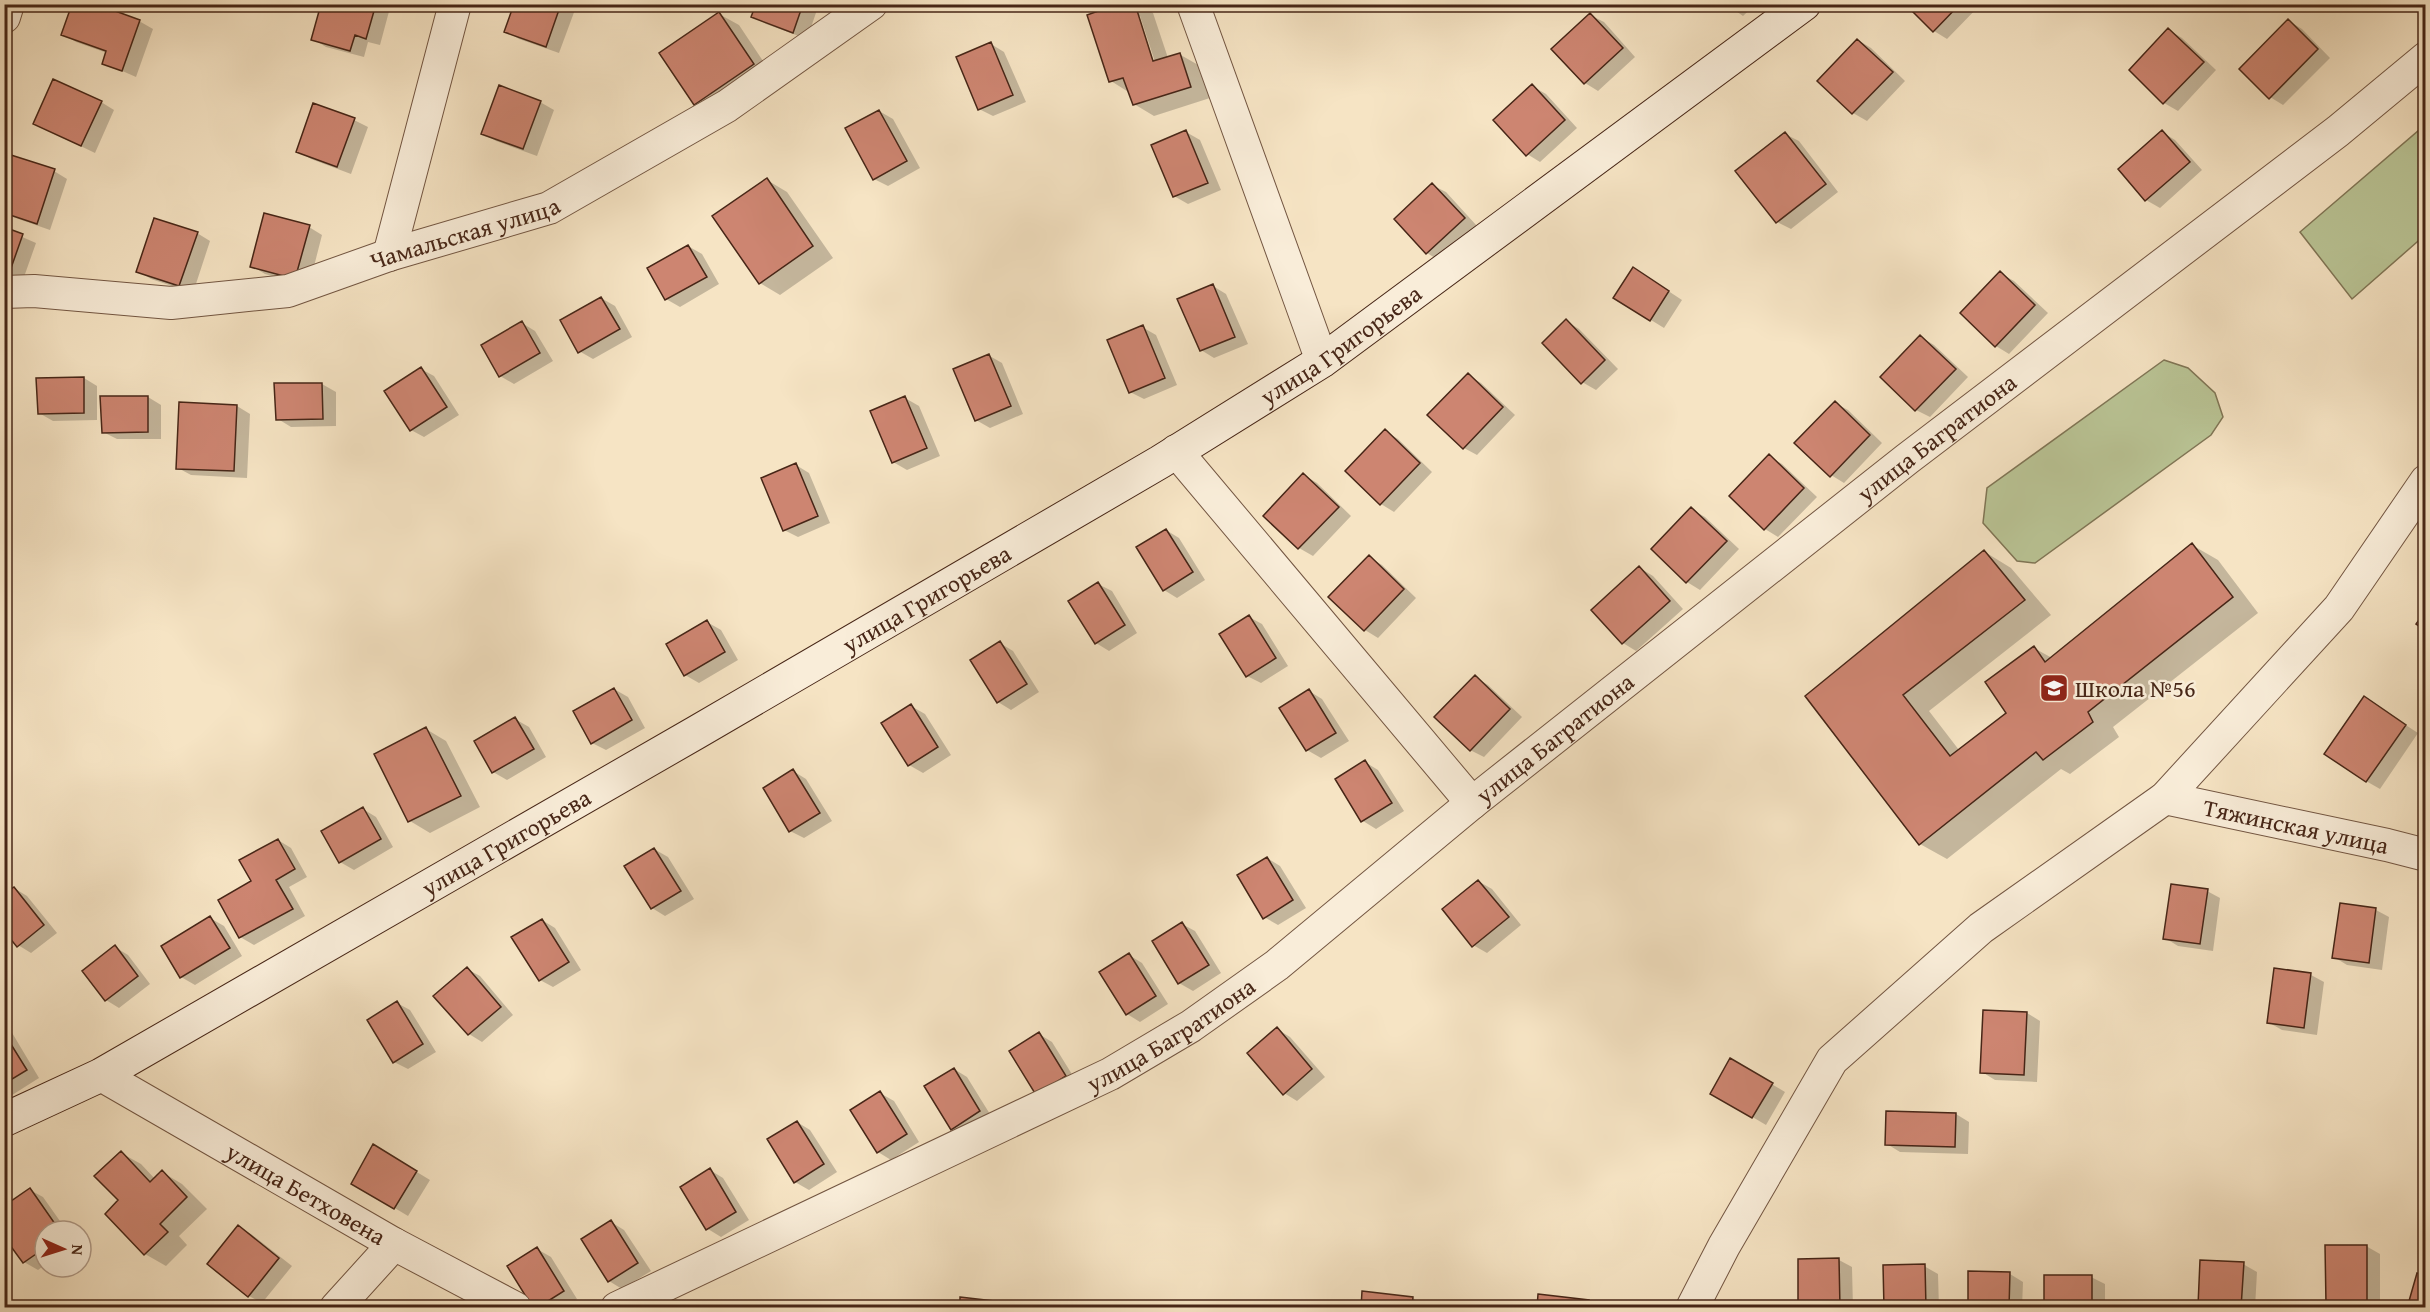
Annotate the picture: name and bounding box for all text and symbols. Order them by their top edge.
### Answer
street label: Чамальская улица [365,188,567,278]
street label: улица Григорьева [1252,275,1429,414]
street label: улица Багратиона [1848,364,2024,511]
street label: улица Григорьева [834,535,1018,662]
street label: улица Багратиона [1467,664,1642,812]
place label: Школа №56 [2075,671,2196,706]
school or university icon: Школа №56 [2038,672,2070,704]
street label: улица Григорьева [414,779,597,905]
street label: Тяжинская улица [2200,789,2392,862]
street label: улица Багратиона [1080,968,1263,1101]
street label: улица Бетховена [219,1133,393,1254]
north arrow [33,1219,93,1279]
text: N [66,1244,90,1256]

